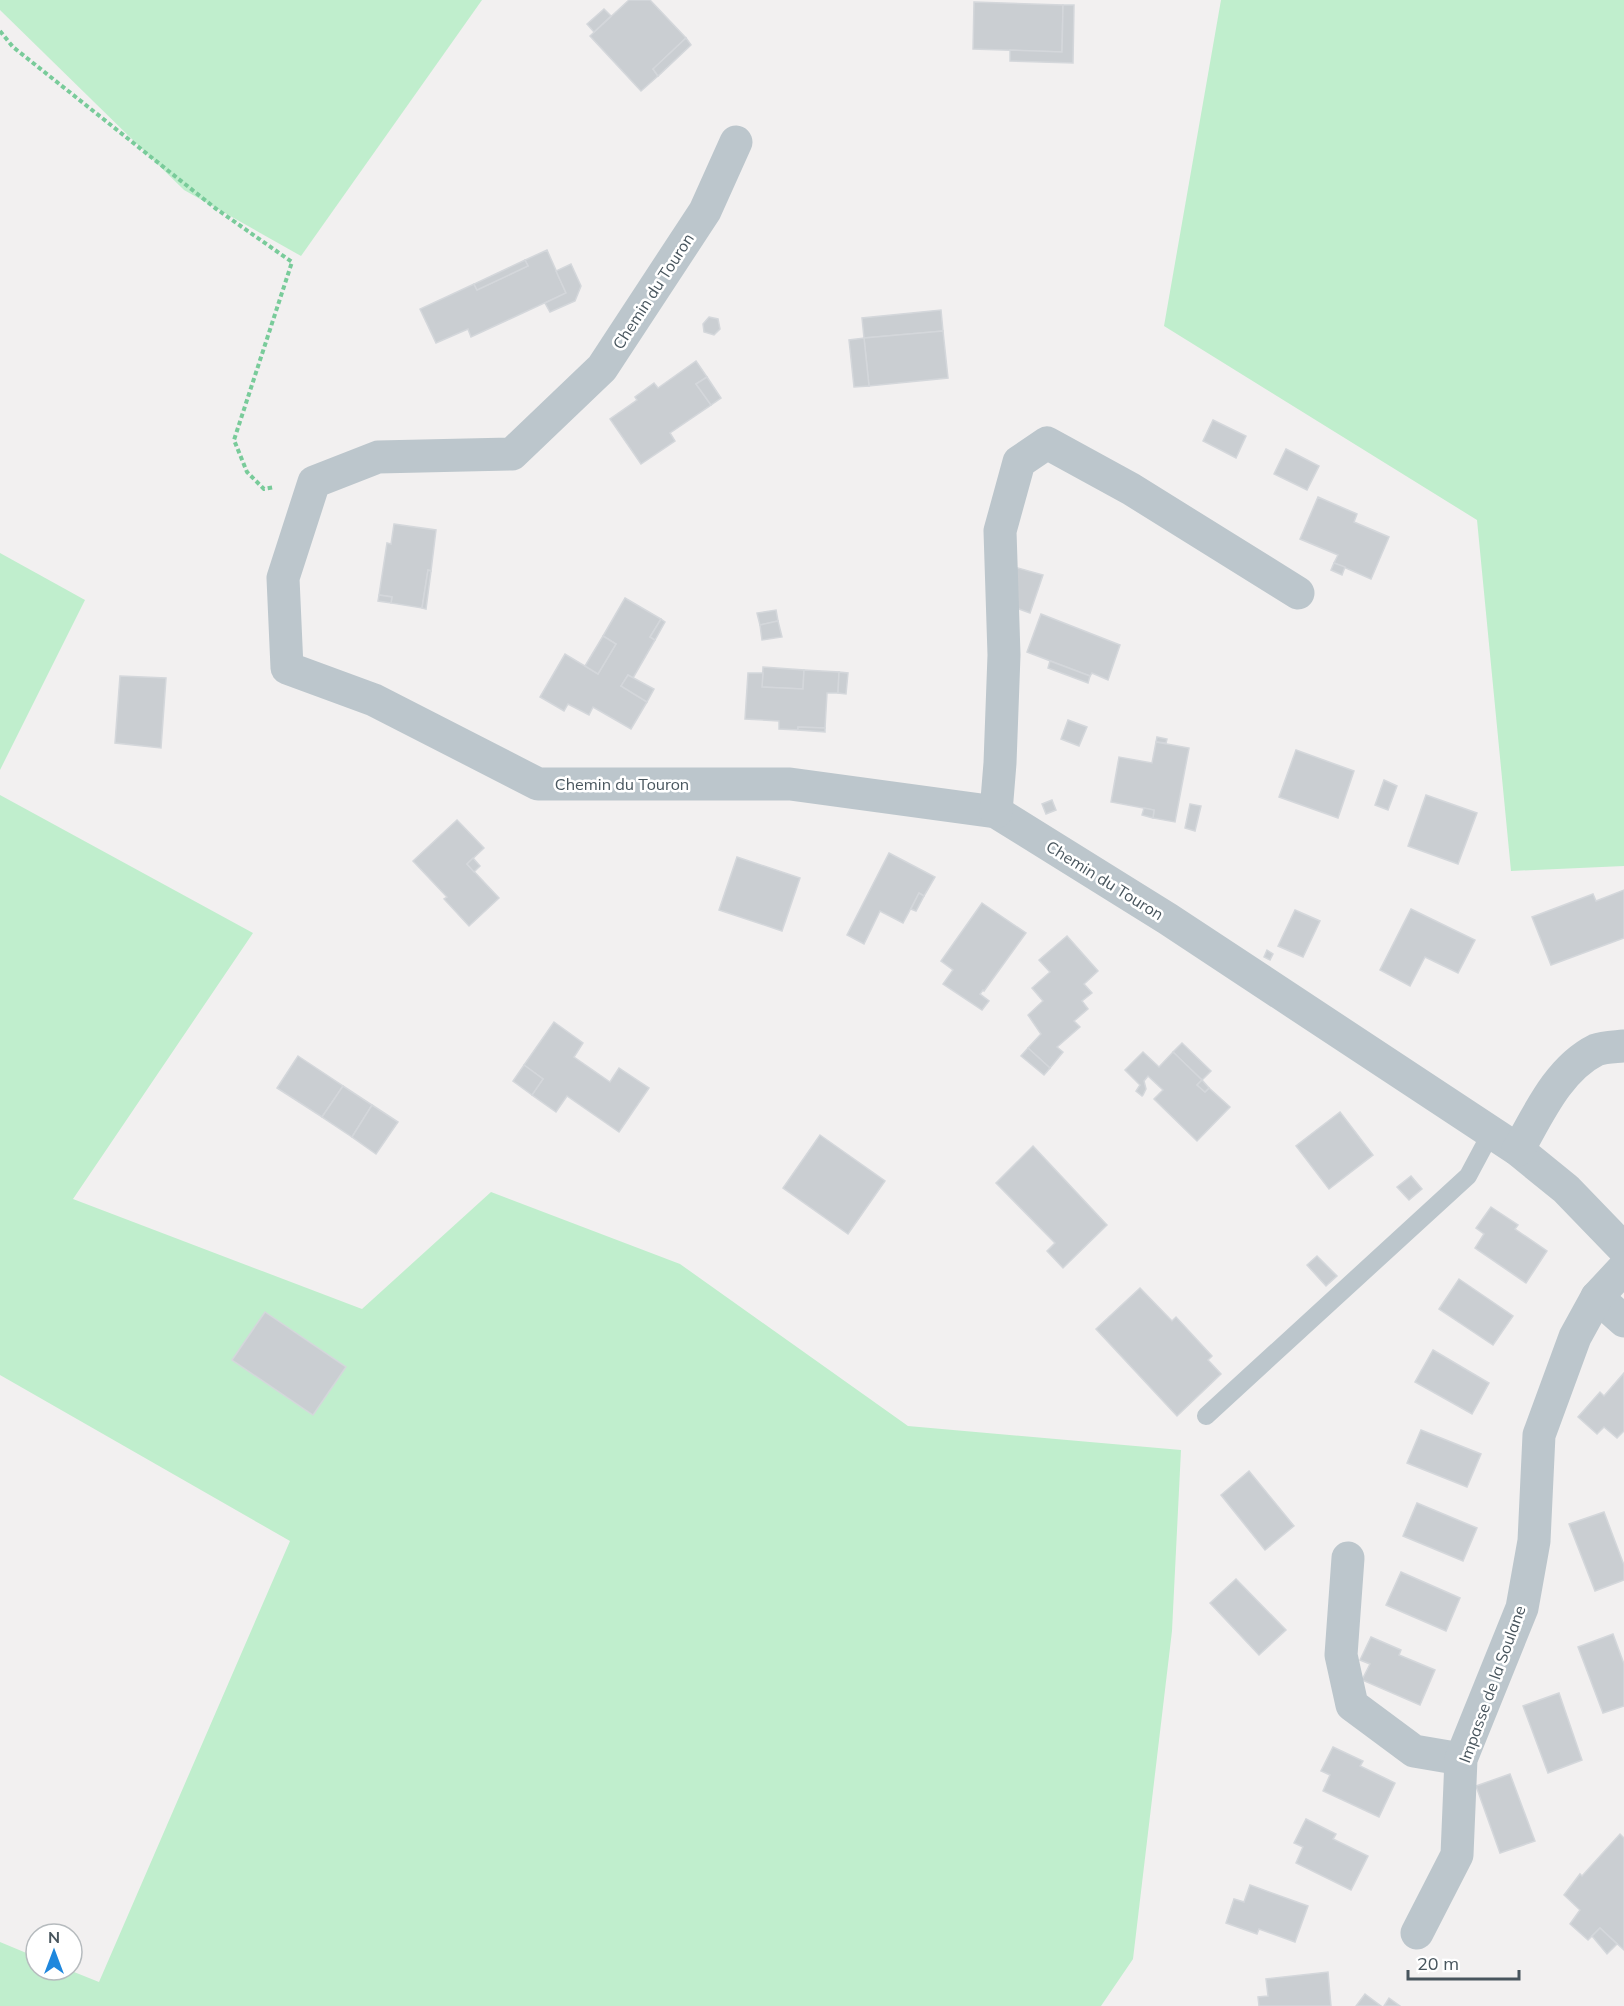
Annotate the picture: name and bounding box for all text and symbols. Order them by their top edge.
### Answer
street label: Chemin du Touron [608,229,698,353]
street label: Chemin du Touron [555,774,689,794]
street label: Chemin du Touron [1043,836,1167,924]
street label: Impasse de la Soulane [1454,1603,1530,1765]
north arrow [24,1922,84,1982]
text: N [48,1927,60,1947]
scale bar [1408,1943,1519,1981]
text: 20 m [1417,1952,1459,1975]

